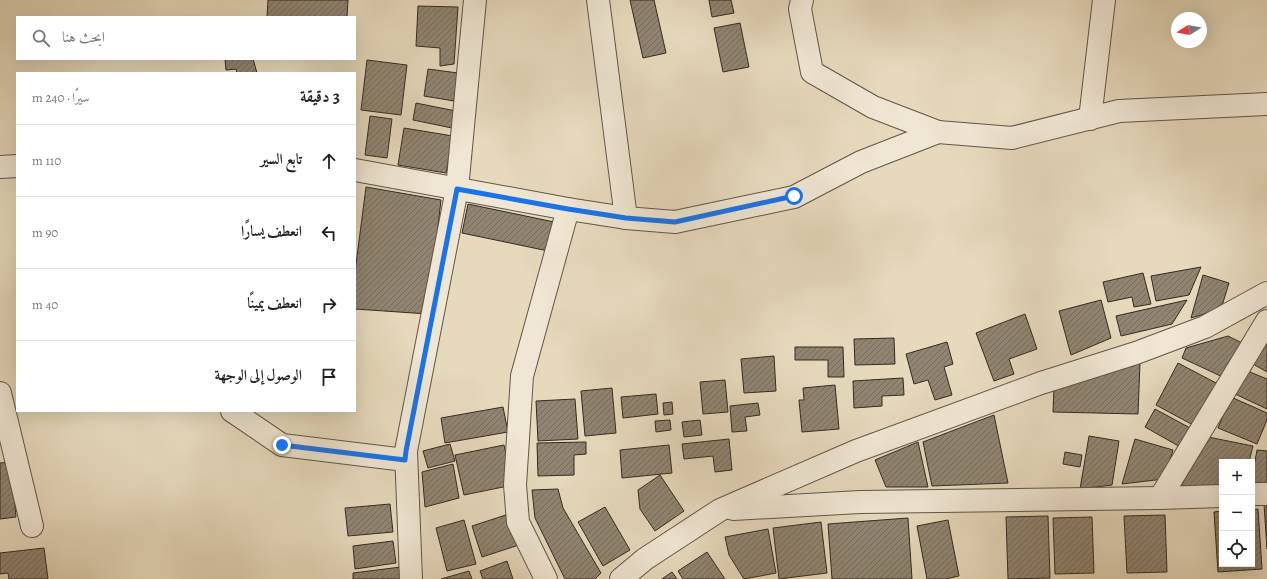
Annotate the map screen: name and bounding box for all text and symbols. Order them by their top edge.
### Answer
north arrow [1171,12,1207,48]
search box [16,16,356,60]
icon: search [30,27,52,49]
text: ابحث هنا [62,27,105,47]
text: 3 دقيقة [300,85,340,108]
text: سيرًا · 240 m [32,89,89,106]
text: تابع السير [260,149,302,169]
icon: ahead [318,150,340,172]
text: 110 m [32,152,61,169]
route start [785,187,803,205]
text: انعطف يسارًا [241,221,302,241]
icon: left [318,222,340,244]
text: 90 m [32,224,58,241]
text: انعطف يمينًا [247,293,302,313]
icon: right [318,294,340,316]
text: 40 m [32,296,58,313]
text: الوصول إلى الوجهة [215,365,302,385]
icon: arrive [318,366,340,388]
route end [273,436,291,454]
map controls [1219,459,1255,567]
button: + [1219,459,1255,495]
button: − [1219,495,1255,531]
button: locate [1219,531,1255,567]

